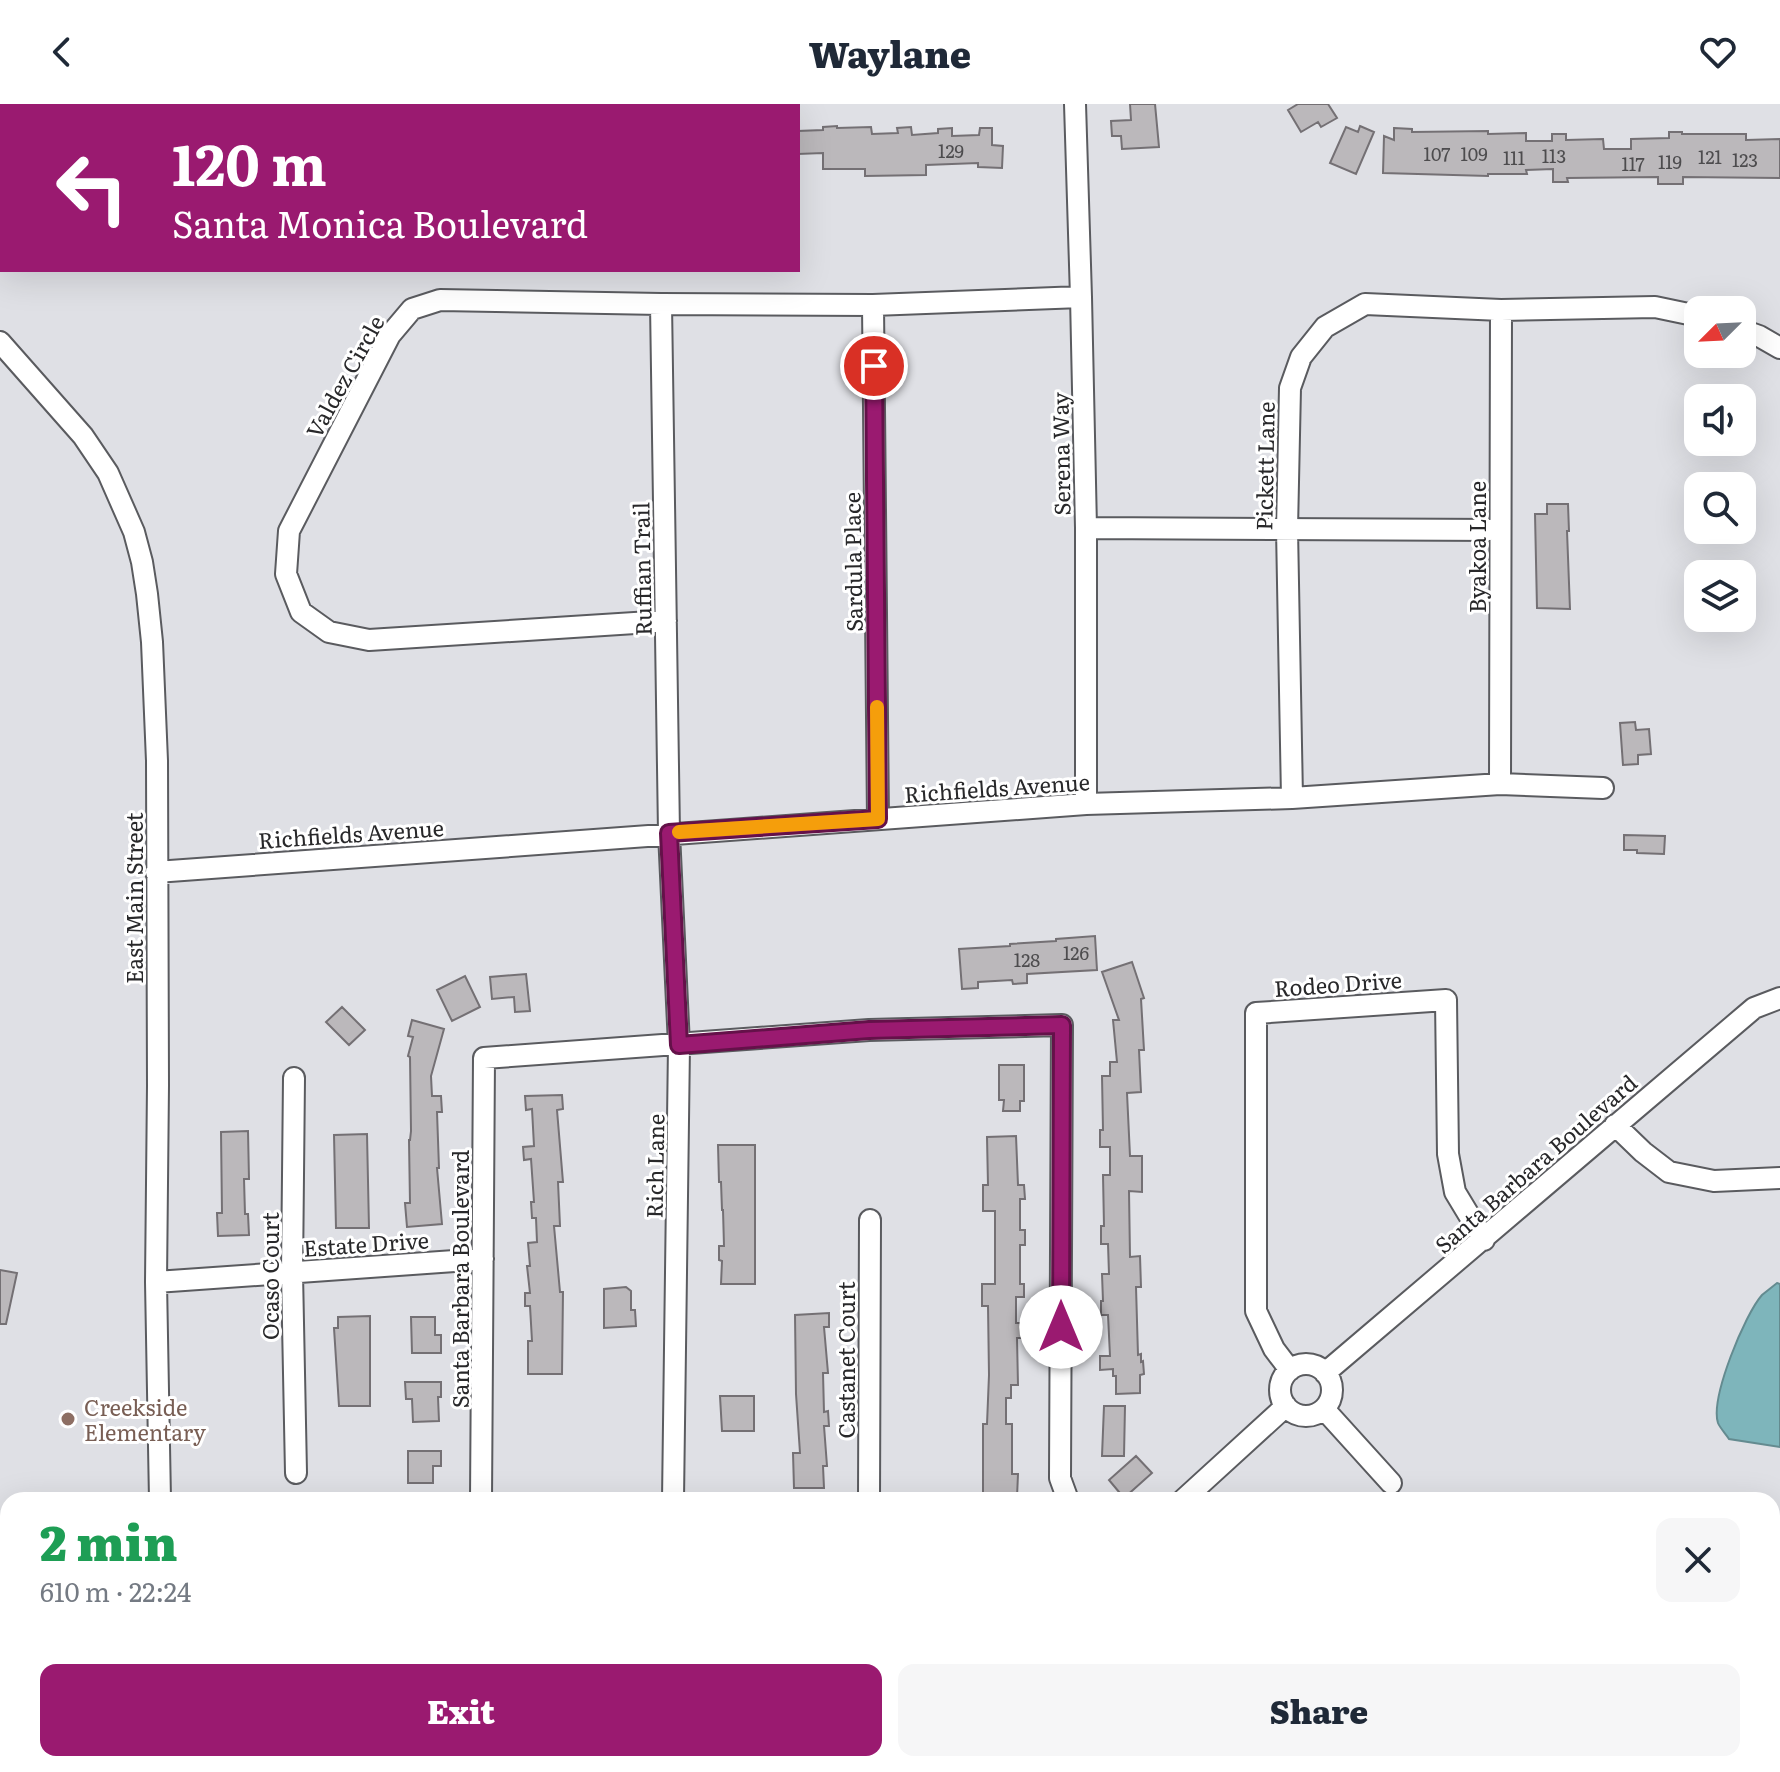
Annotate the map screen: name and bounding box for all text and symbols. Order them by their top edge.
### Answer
text: Waylane [809,26,971,79]
icon: back [40,30,84,74]
icon: heart [1696,30,1740,74]
text: 120 m [172,120,327,203]
icon: left [40,136,144,240]
house number: 129 [938,137,964,164]
house number: 107 [1424,140,1450,167]
house number: 109 [1460,140,1488,167]
house number: 113 [1542,142,1566,169]
house number: 121 [1698,143,1722,170]
house number: 111 [1503,144,1525,171]
house number: 123 [1732,146,1758,173]
house number: 119 [1658,148,1682,175]
house number: 117 [1621,150,1645,177]
text: Santa Monica Boulevard [172,196,588,249]
north arrow [1684,296,1756,368]
map controls [1684,296,1756,632]
street label: Valdez Circle [297,309,391,443]
pin [840,332,908,400]
icon: arrive [852,344,896,388]
button: sound [1684,384,1756,456]
street label: Serena Way [1042,392,1078,516]
street label: Pickett Lane [1246,401,1282,531]
button: search [1684,472,1756,544]
street label: Byakoa Lane [1460,481,1493,613]
street label: Sardula Place [834,492,870,632]
street label: Ruffian Trail [623,502,659,636]
button: layers [1684,560,1756,632]
street label: Richfields Avenue [903,764,1091,810]
street label: Richfields Avenue [257,810,445,856]
street label: East Main Street [117,812,150,984]
house number: 126 [1063,939,1089,966]
house number: 128 [1014,946,1040,973]
street label: Rodeo Drive [1273,962,1403,1004]
street label: Santa Barbara Boulevard [1427,1066,1643,1260]
street label: Rich Lane [637,1113,671,1219]
street label: Santa Barbara Boulevard [443,1150,476,1408]
street label: Ocaso Court [253,1212,286,1340]
street label: Estate Drive [302,1222,430,1264]
street label: Castanet Court [829,1281,862,1439]
position arrow [1019,1285,1103,1369]
place label: Creekside Elementary [84,1390,206,1448]
marker: Creekside Elementary [59,1410,77,1428]
text: 2 min [40,1505,178,1576]
button: close [1656,1518,1740,1602]
text: 610 m · 22:24 [40,1571,191,1610]
button: Exit [40,1664,882,1756]
button: Share [898,1664,1740,1756]

